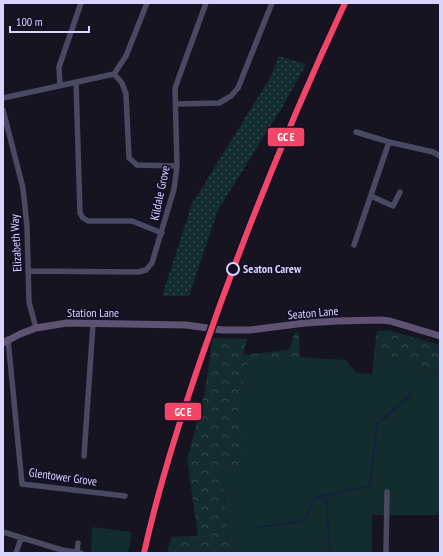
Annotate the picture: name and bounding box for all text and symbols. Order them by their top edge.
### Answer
scale bar [10,8,89,34]
text: 100 m [16,14,43,29]
line badge: GC E [267,127,305,147]
text: GC E [277,130,295,144]
street label: Kildale Grove [146,164,173,222]
street label: Elizabeth Way [6,213,25,272]
place label: Seaton Carew [243,261,302,276]
marker: Seaton Carew [226,262,240,276]
street label: Seaton Lane [287,303,339,322]
street label: Station Lane [67,305,119,320]
line badge: GC E [164,402,202,421]
text: GC E [174,405,192,419]
street label: Glentower Grove [28,464,98,489]

